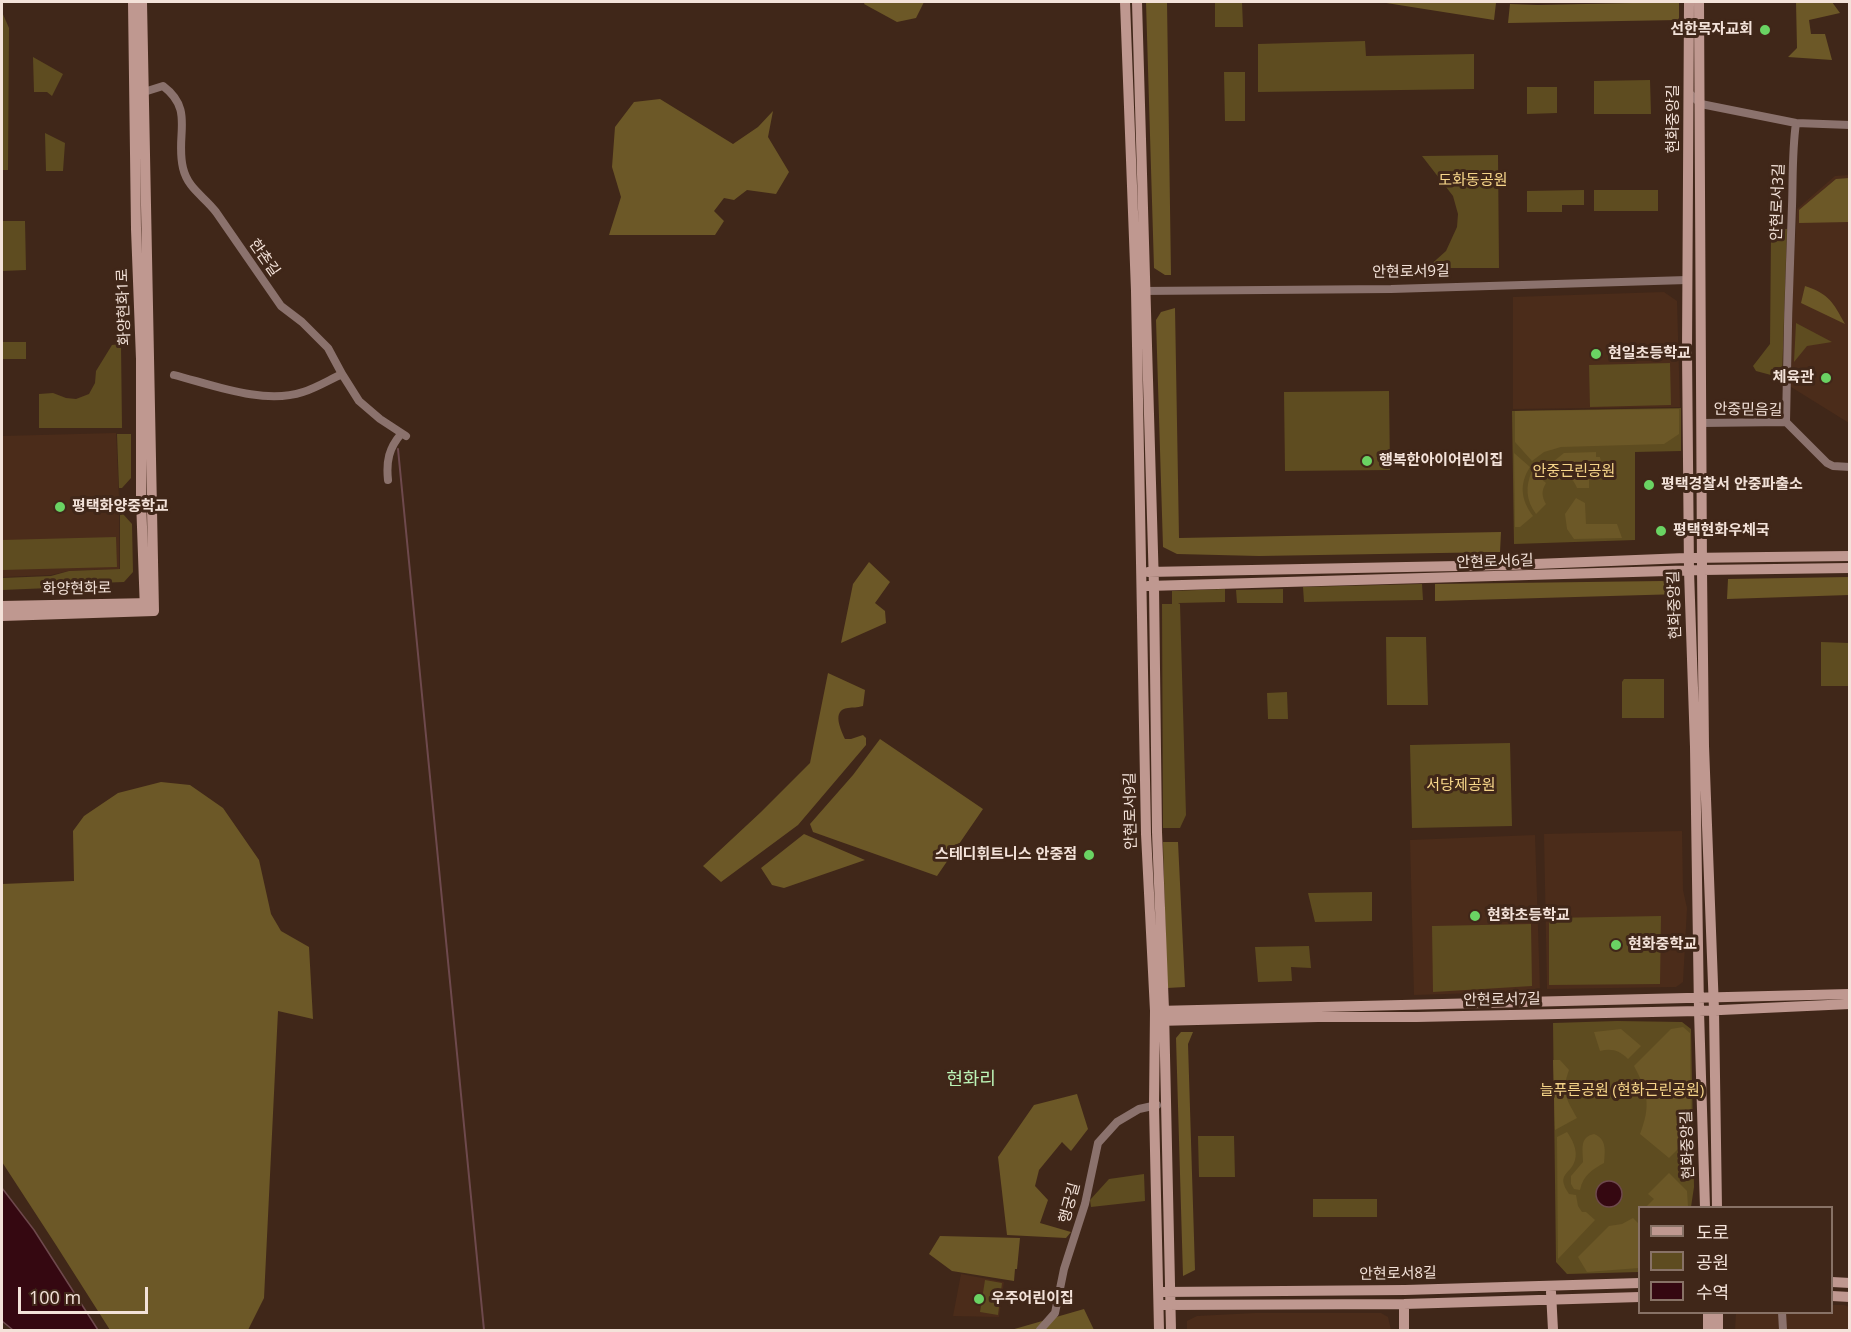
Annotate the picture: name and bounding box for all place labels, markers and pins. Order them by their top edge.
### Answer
place label: 선한목자교회 [1670,21,1753,39]
marker: 선한목자교회 [1758,23,1772,37]
place label: 현일초등학교 [1608,345,1691,363]
marker: 현일초등학교 [1589,347,1603,361]
place label: 체육관 [1773,369,1814,387]
marker: 체육관 [1819,371,1833,385]
place label: 행복한아이어린이집 [1379,452,1503,470]
marker: 행복한아이어린이집 [1360,454,1374,468]
place label: 평택경찰서 안중파출소 [1661,476,1803,494]
marker: 평택경찰서 안중파출소 [1642,478,1656,492]
place label: 평택화양중학교 [72,498,169,516]
marker: 평택화양중학교 [53,500,67,514]
place label: 평택현화우체국 [1673,522,1770,540]
marker: 평택현화우체국 [1654,524,1668,538]
place label: 스테디휘트니스 안중점 [935,846,1077,864]
marker: 스테디휘트니스 안중점 [1082,848,1096,862]
place label: 현화초등학교 [1487,907,1570,925]
marker: 현화초등학교 [1468,909,1482,923]
place label: 현화중학교 [1628,936,1697,954]
marker: 현화중학교 [1609,938,1623,952]
place label: 우주어린이집 [991,1290,1074,1308]
marker: 우주어린이집 [972,1292,986,1306]

